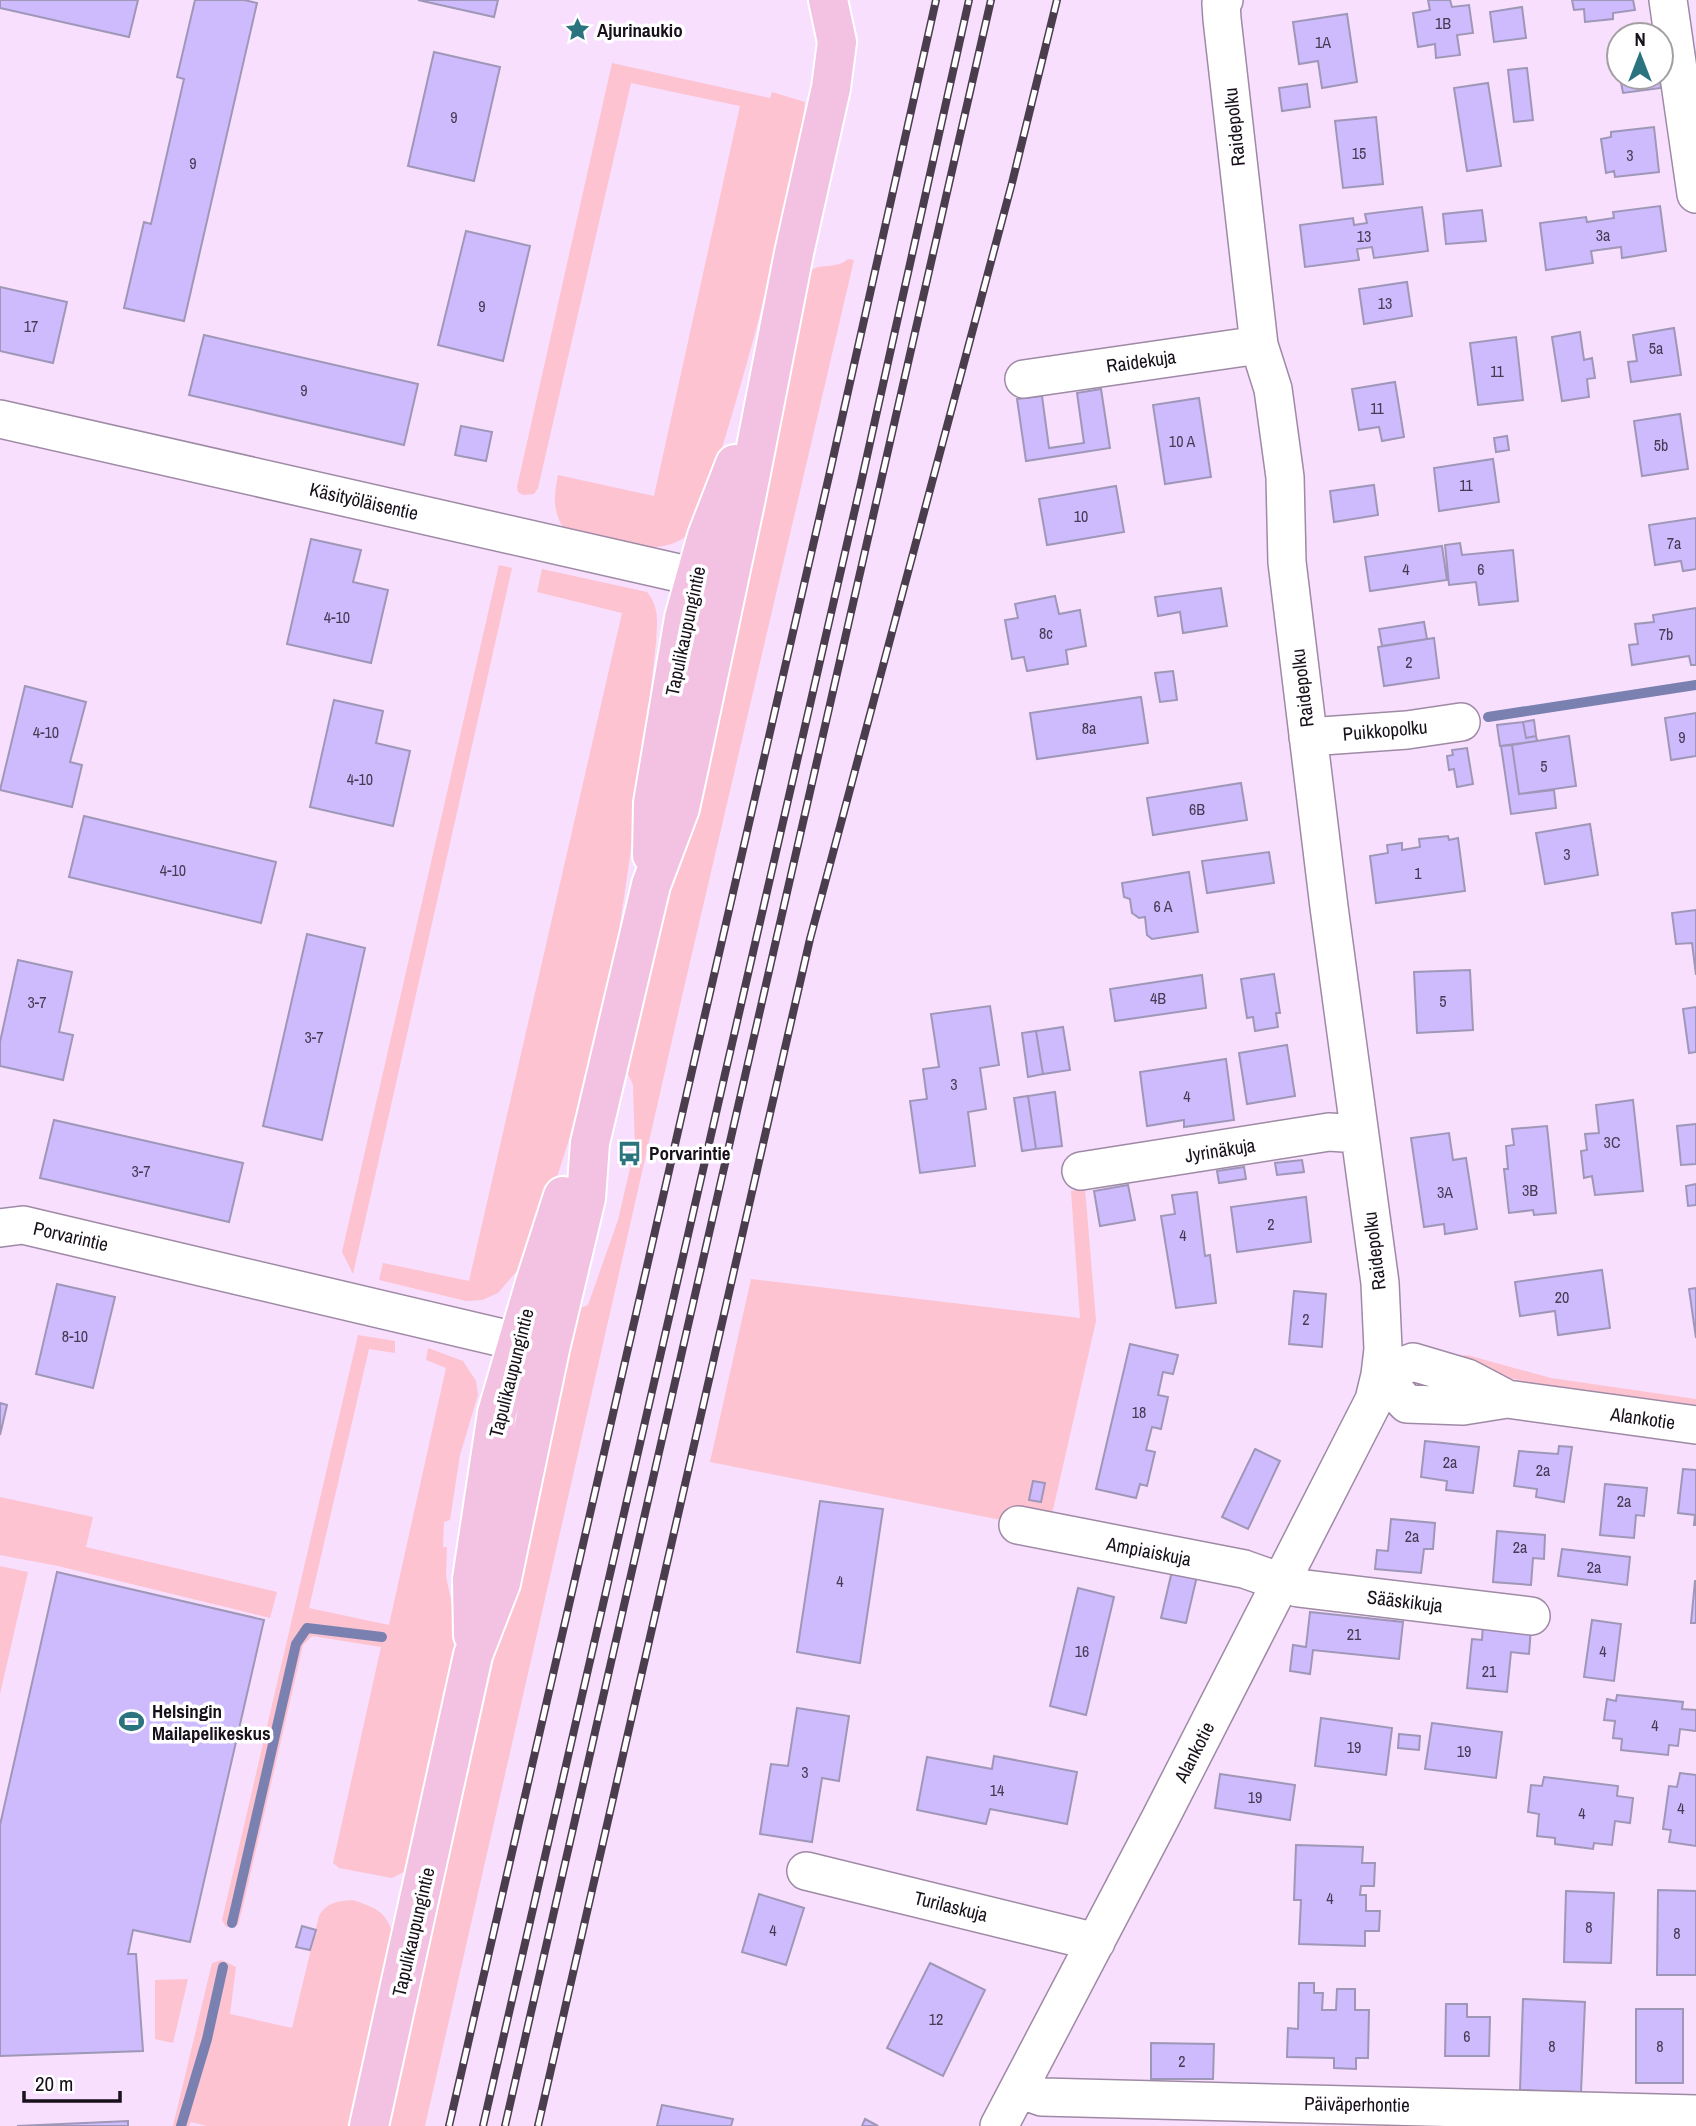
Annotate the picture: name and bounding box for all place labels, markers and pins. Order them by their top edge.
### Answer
place icon: Ajurinaukio [563,16,591,44]
place label: Ajurinaukio [597,17,683,43]
bus stop icon: Porvarintie [615,1139,643,1167]
place label: Porvarintie [649,1140,731,1166]
place label: Helsingin Mailapelikeskus [152,1698,271,1746]
sports icon: Helsingin Mailapelikeskus [118,1708,146,1736]

